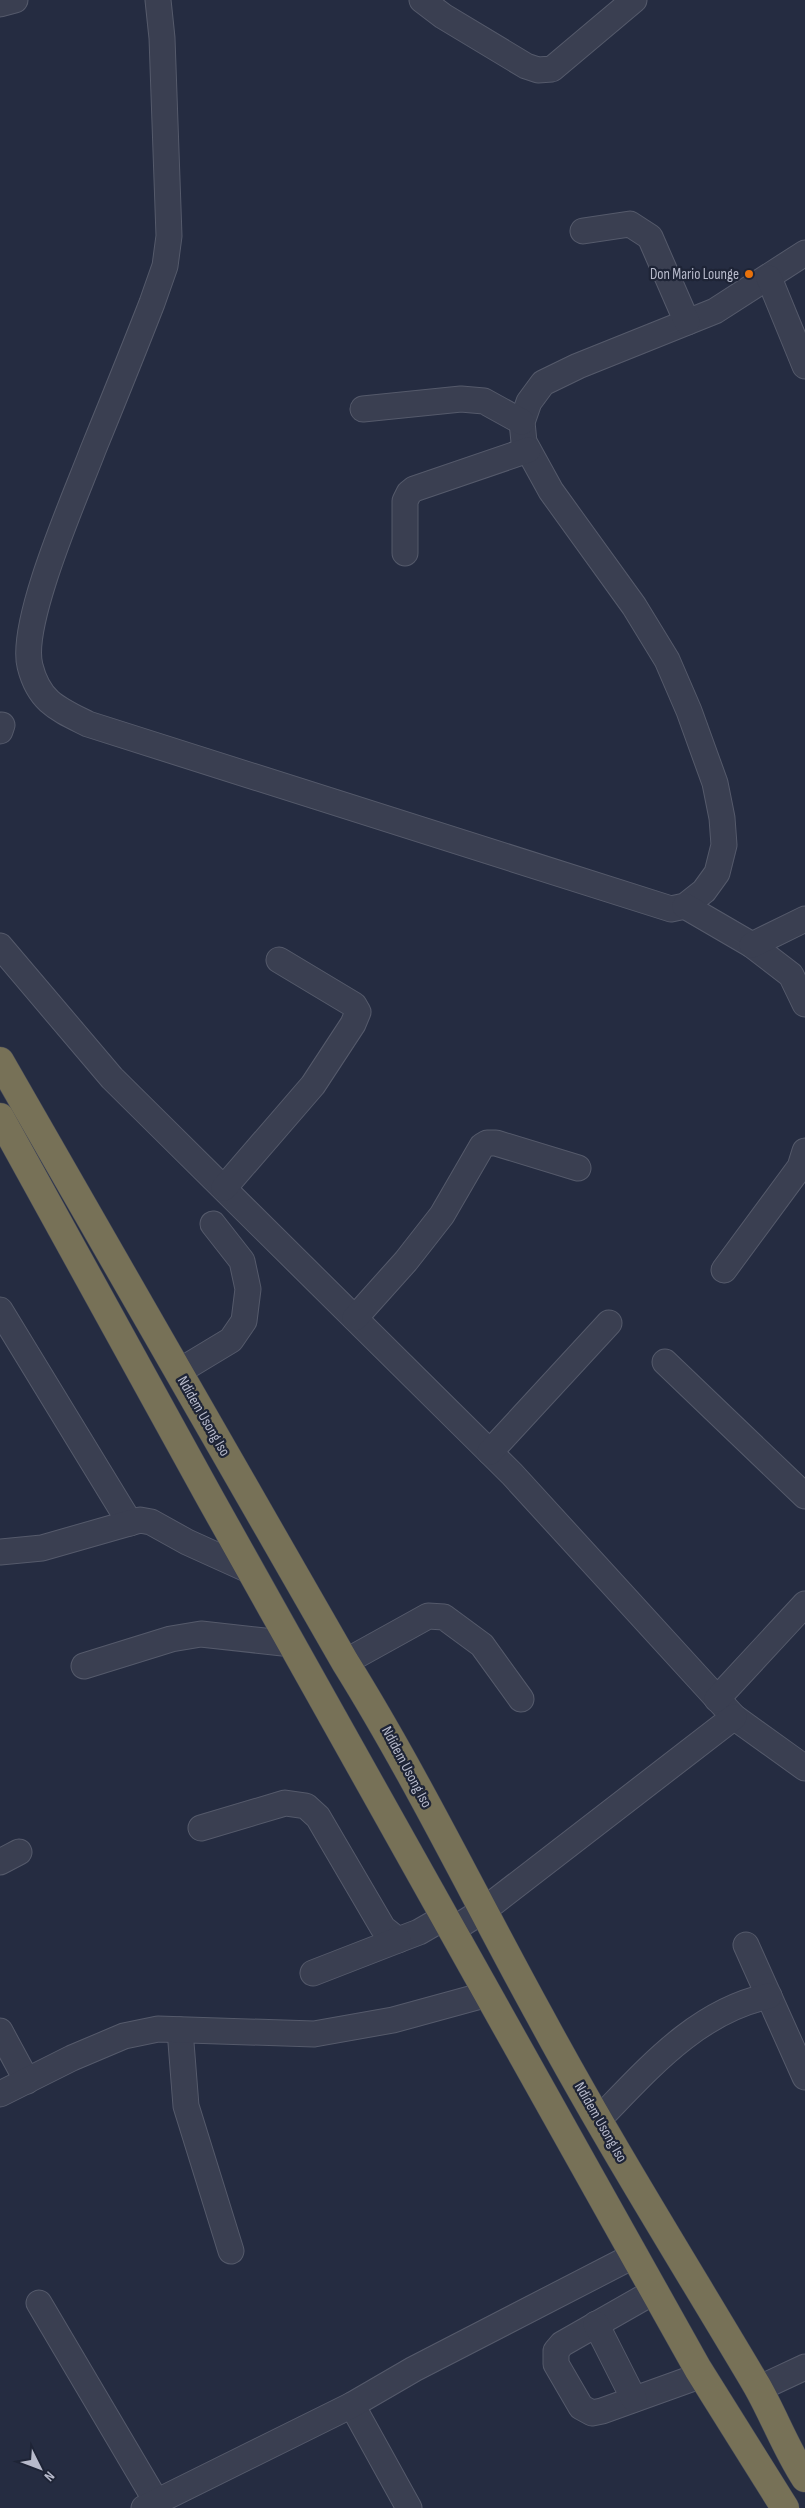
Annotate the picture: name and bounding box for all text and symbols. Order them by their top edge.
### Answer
place label: Don Mario Lounge [650,265,739,284]
marker: Don Mario Lounge [743,268,755,280]
street label: Ndidem Usong Iso [173,1373,234,1460]
street label: Ndidem Usong Iso [377,1723,436,1811]
street label: Ndidem Usong Iso [570,2079,631,2166]
north arrow [15,2443,65,2493]
text: N [40,2468,58,2485]

